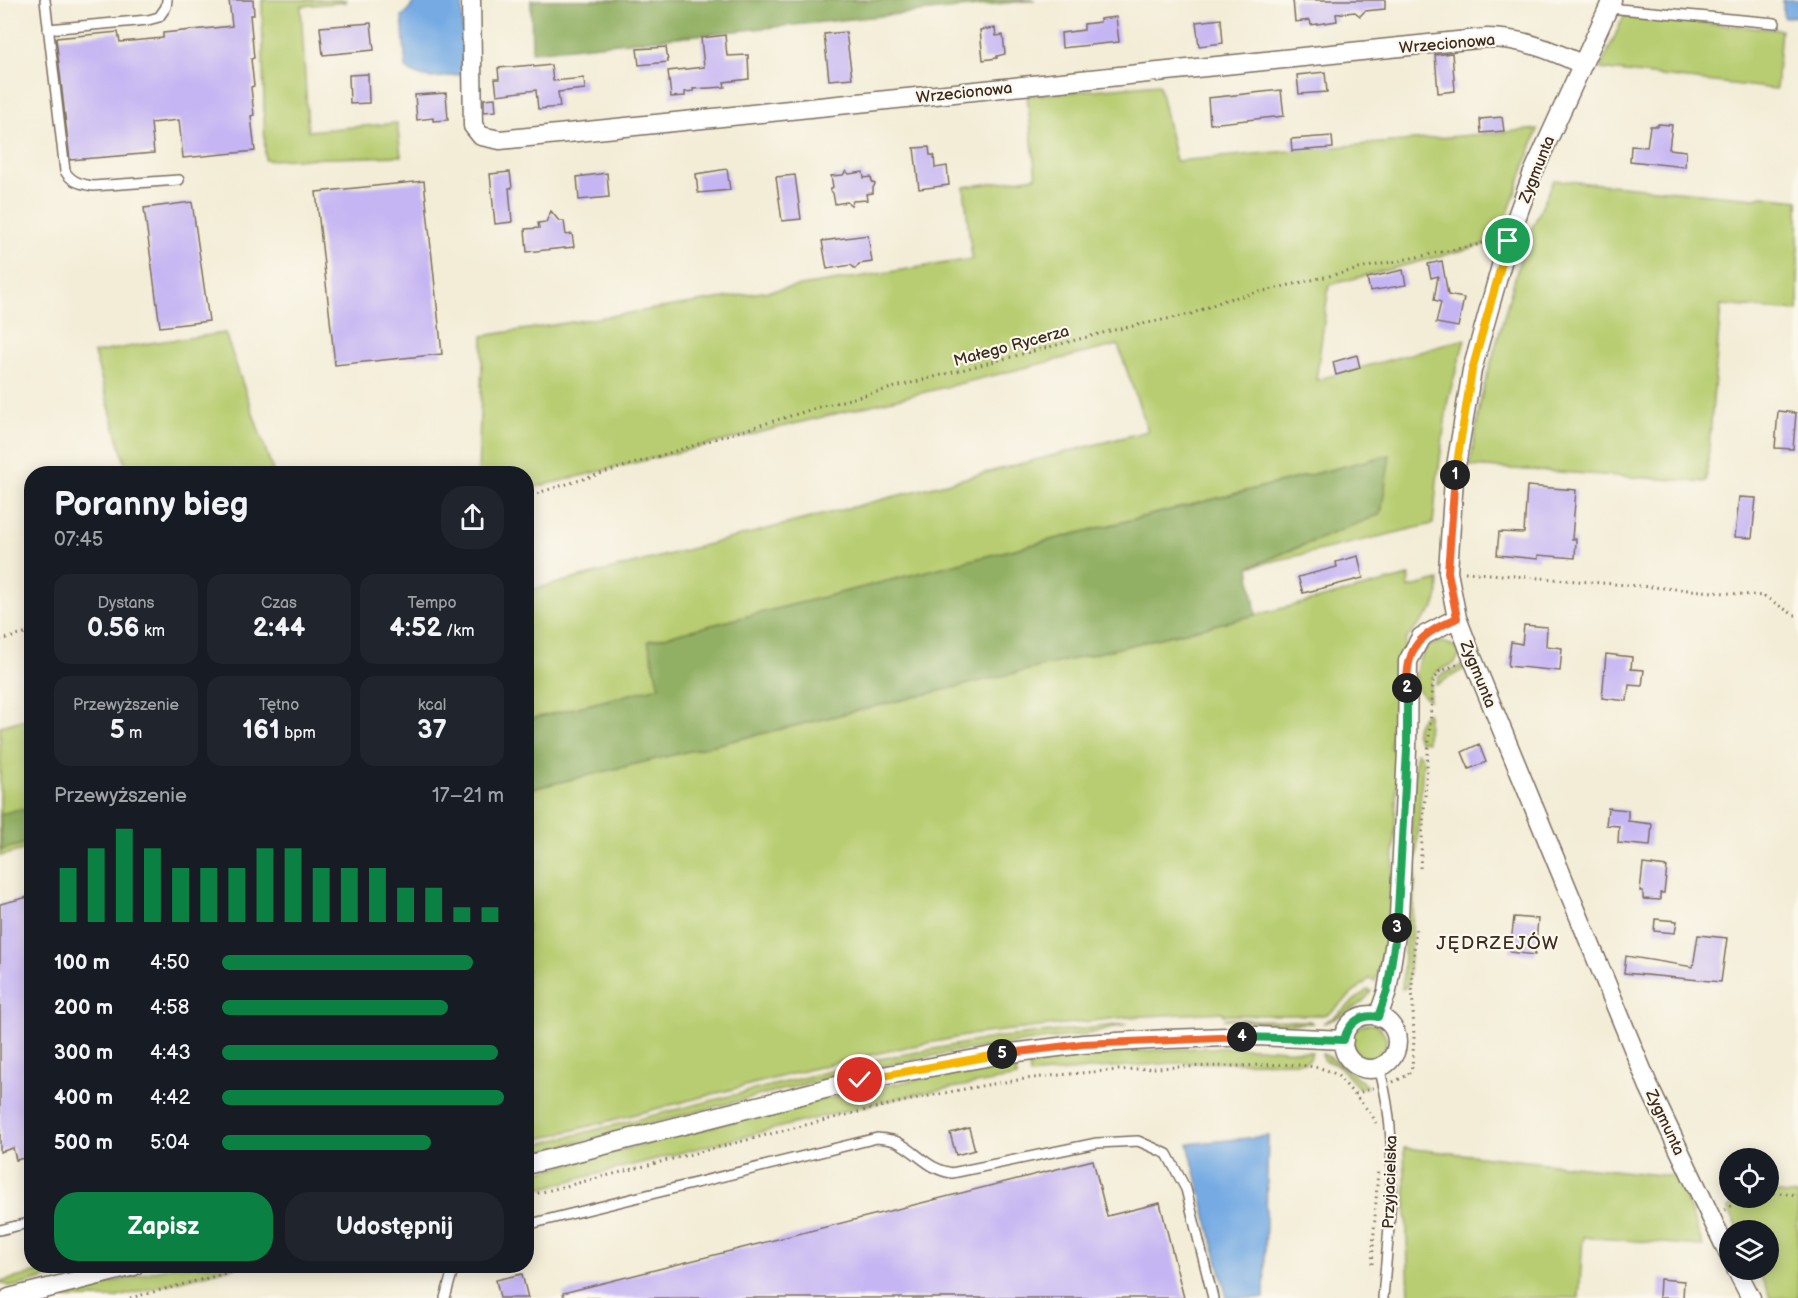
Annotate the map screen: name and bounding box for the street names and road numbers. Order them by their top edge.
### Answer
street label: Wrzecionowa [1398,31,1496,58]
street label: Wrzecionowa [915,79,1013,108]
street label: Zygmunta [1515,133,1559,207]
street label: Małego Rycerza [952,322,1071,371]
street label: Zygmunta [1455,637,1500,711]
street label: Zygmunta [1641,1086,1688,1159]
street label: Przyjacielska [1379,1135,1402,1229]

